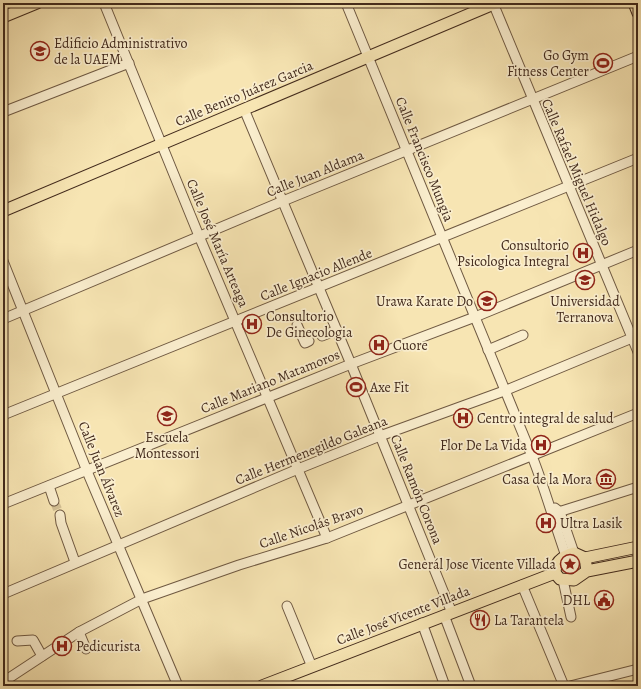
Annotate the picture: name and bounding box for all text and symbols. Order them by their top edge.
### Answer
place label: Edificio Administrativo de la UAEM [54,34,188,69]
school or university icon: Edificio Administrativo de la UAEM [29,40,51,62]
place label: Go Gym Fitness Center [507,46,590,81]
sports icon: Go Gym Fitness Center [592,52,614,74]
street label: Calle Benito Juárez Garcia [172,56,316,131]
street label: Calle Francisco Mungia [391,94,458,225]
street label: Calle Rafael Miguel Hidalgo [537,96,616,249]
street label: Calle Juan Aldama [264,145,367,202]
street label: Calle José María Arteaga [182,176,253,311]
place label: Consultori0 Psicologica Integral [457,236,570,271]
hospital icon: Consultori0 Psicologica Integral [572,242,594,264]
street label: Calle Ignacio Allende [257,243,375,306]
school or university icon: Universidad Terranova [574,269,596,291]
school or university icon: Urawa Karate Do [476,290,498,312]
place label: Urawa Karate Do [376,292,473,311]
place label: Universidad Terranova [550,292,620,327]
place label: Consultorio De Ginecologia [266,307,353,342]
hospital icon: Consultorio De Ginecologia [241,313,263,335]
hospital icon: Cuore [368,334,390,356]
place label: Cuore [393,336,428,355]
street label: Calle Mariano Matamoros [198,345,343,418]
sports icon: Axe Fit [345,376,367,398]
place label: Axe Fit [369,378,409,397]
school or university icon: Escuela Montessori [156,405,178,427]
hospital icon: Centro integral de salud [452,407,474,429]
place label: Centro integral de salud [477,409,614,428]
street label: Calle Hermenegildo Galeana [232,411,391,490]
street label: Calle Juan Álvarez [74,419,129,520]
place label: Escuela Montessori [135,428,199,463]
street label: Calle Ramón Corona [386,431,447,547]
hospital icon: Flor De La Vida [530,434,552,456]
place label: Flor De La Vida [440,436,527,455]
museum icon: Casa de la Mora [595,468,617,490]
place label: Casa de la Mora [502,470,592,489]
street label: Calle Nicolás Bravo [257,500,366,553]
hospital icon: Ultra Lasik [535,512,557,534]
place label: Ultra Lasik [560,514,622,533]
place icon: Generál Jose Vicente Villada [559,553,581,575]
place label: Generál Jose Vicente Villada [399,555,556,574]
street label: Calle José Vicente Villada [334,581,473,650]
public building icon: DHL [593,589,615,611]
place label: DHL [563,591,591,610]
restaurant icon: La Tarantela [469,609,491,631]
place label: La Tarantela [494,611,565,630]
hospital icon: Pedicurista [51,635,73,657]
place label: Pedicurista [76,637,141,656]

